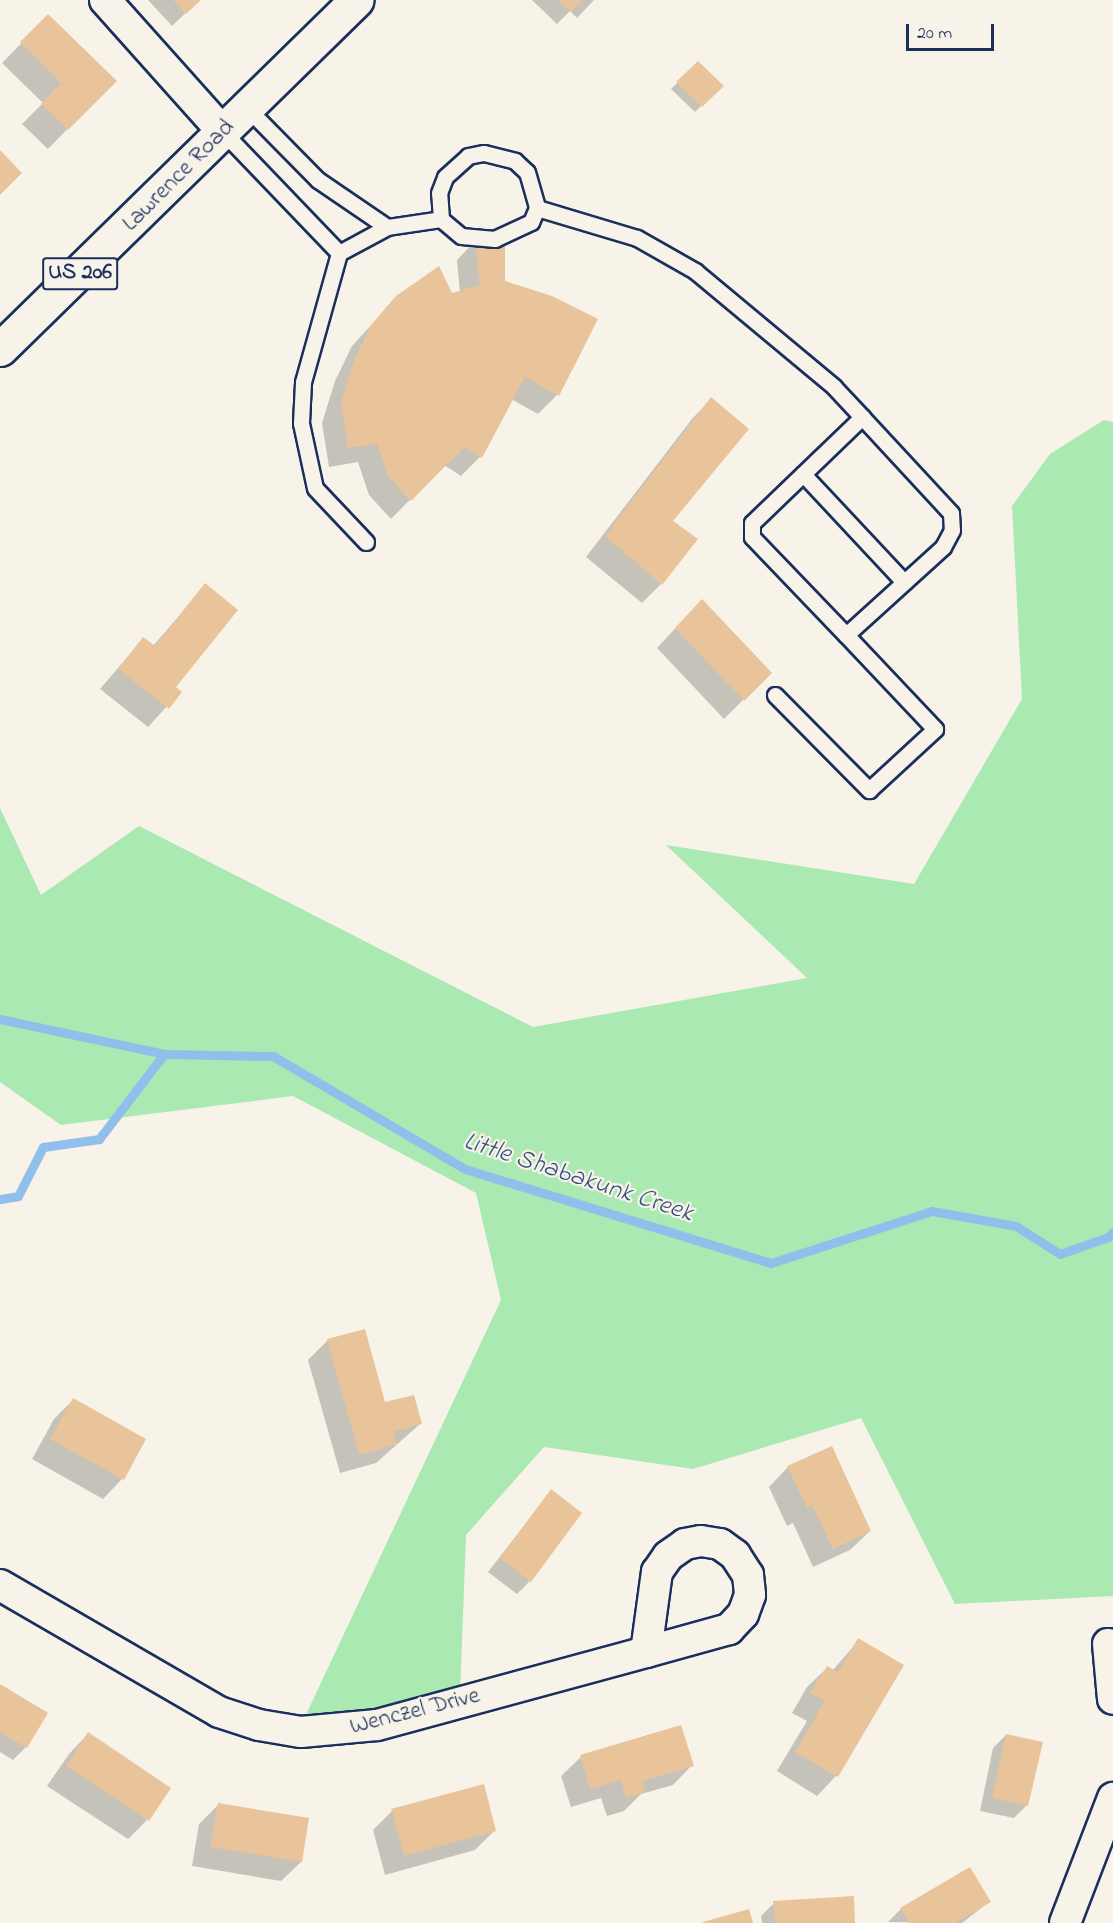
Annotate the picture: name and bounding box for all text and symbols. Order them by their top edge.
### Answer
scale bar [909,12,998,50]
text: 20 m [917,21,952,47]
street label: Lawrence Road [117,114,241,238]
road number: US 206 [41,255,119,293]
water label: Little Shabakunk Creek [460,1127,696,1231]
street label: Wenczel Drive [347,1682,483,1742]

